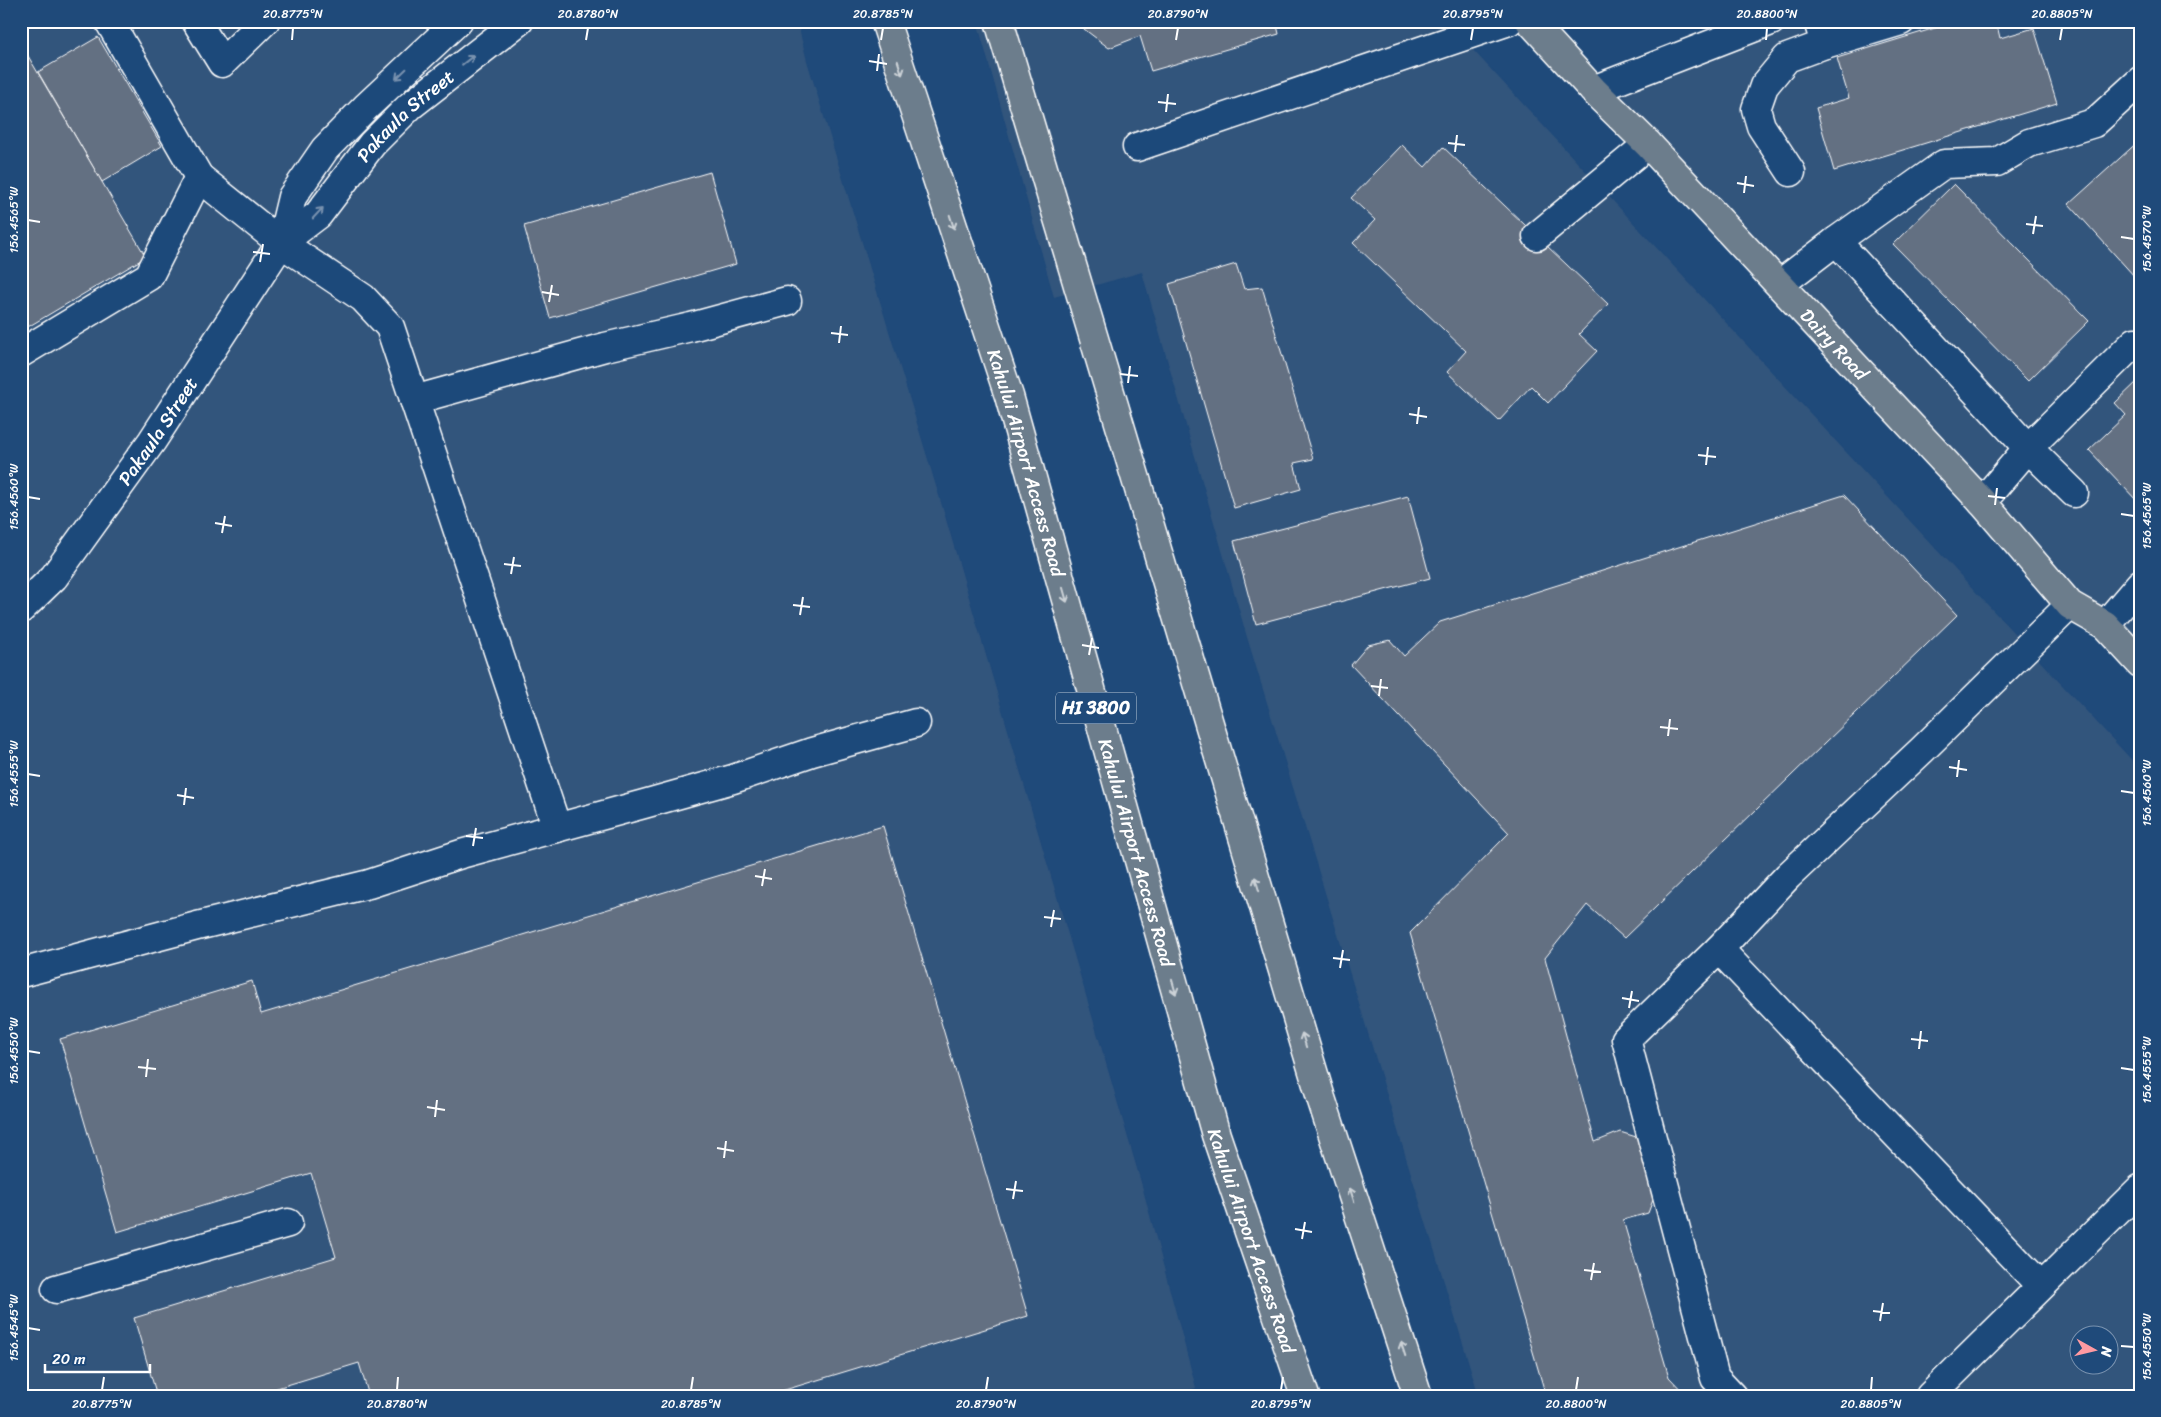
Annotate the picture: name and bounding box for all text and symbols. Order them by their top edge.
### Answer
text: 20.8775°N [263,3,324,25]
text: 20.8780°N [558,3,619,25]
text: 20.8785°N [853,3,914,25]
text: 20.8790°N [1148,3,1209,25]
text: 20.8795°N [1443,3,1504,25]
text: 20.8800°N [1736,3,1798,25]
text: 20.8805°N [2032,3,2093,25]
one-way arrow [461,54,474,65]
one-way arrow [896,59,906,75]
street label: Pakaula Street [347,61,462,169]
one-way arrow [394,68,407,80]
text: 156.4565°W [3,186,25,253]
text: 156.4570°W [2136,205,2158,272]
one-way arrow [312,206,324,219]
one-way arrow [947,213,957,229]
street label: Dairy Road [1792,300,1878,389]
street label: Kahului Airport Access Road [978,344,1076,581]
street label: Pakaula Street [109,370,206,492]
text: 156.4560°W [3,463,25,530]
text: 156.4565°W [2136,482,2158,549]
one-way arrow [1060,586,1070,602]
road number: HI 3800 [1056,692,1136,724]
street label: Kahului Airport Access Road [1089,734,1185,971]
text: 156.4555°W [3,740,25,807]
text: 156.4560°W [2136,759,2158,826]
one-way arrow [1251,877,1261,893]
one-way arrow [1170,979,1180,995]
text: 156.4550°W [3,1017,25,1085]
one-way arrow [1298,1032,1308,1048]
text: 156.4555°W [2136,1036,2158,1103]
street label: Kahului Airport Access Road [1198,1124,1306,1359]
one-way arrow [1347,1187,1357,1203]
text: 156.4545°W [3,1294,25,1361]
text: 156.4550°W [2136,1313,2158,1381]
north arrow [2068,1324,2118,1374]
scale bar [45,1342,150,1374]
one-way arrow [1397,1342,1407,1358]
text: N [2093,1344,2120,1359]
text: 20 m [52,1346,86,1372]
text: 20.8775°N [72,1393,133,1415]
text: 20.8780°N [367,1393,428,1415]
text: 20.8785°N [661,1393,722,1415]
text: 20.8790°N [956,1393,1017,1415]
text: 20.8795°N [1251,1393,1312,1415]
text: 20.8800°N [1545,1393,1607,1415]
text: 20.8805°N [1841,1393,1902,1415]

